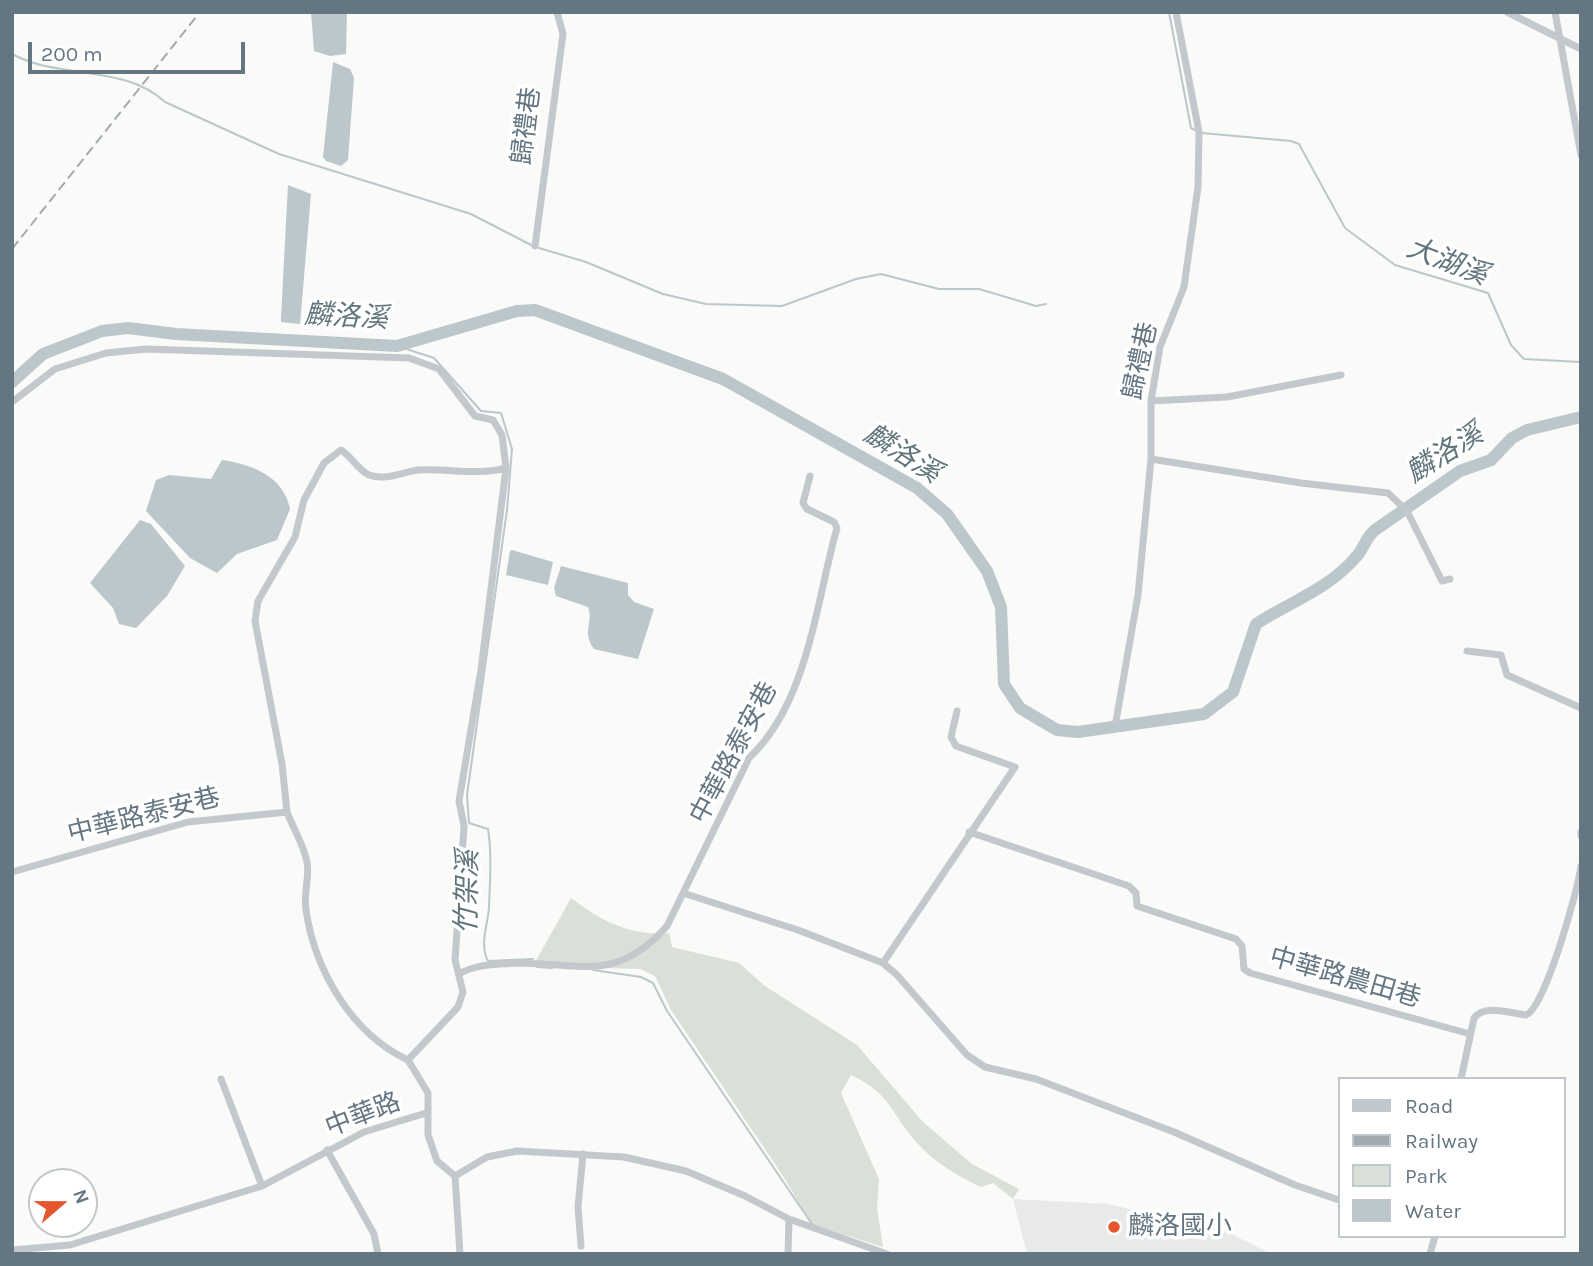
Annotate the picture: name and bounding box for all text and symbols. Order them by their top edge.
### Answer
scale bar [32,28,248,72]
text: 200 m [41,42,103,66]
street label: 歸禮巷 [507,85,547,167]
water label: 大湖溪 [1402,231,1492,293]
water label: 麟洛溪 [303,298,389,336]
street label: 歸禮巷 [1118,320,1164,402]
water label: 麟洛溪 [857,417,947,491]
water label: 麟洛溪 [1400,417,1490,491]
street label: 中華路泰安巷 [684,677,784,829]
street label: 中華路泰安巷 [65,782,223,850]
water label: 竹架溪 [450,850,486,934]
street label: 中華路農田巷 [1266,942,1424,1014]
legend [1338,1077,1565,1238]
street label: 中華路 [321,1086,405,1144]
text: Road [1405,1094,1453,1118]
text: Railway [1405,1129,1478,1153]
text: Park [1405,1164,1448,1188]
north arrow [28,1168,98,1238]
text: N [68,1186,94,1207]
text: Water [1405,1199,1461,1223]
place label: 麟洛國小 [1128,1211,1232,1243]
marker: 麟洛國小 [1106,1219,1122,1235]

